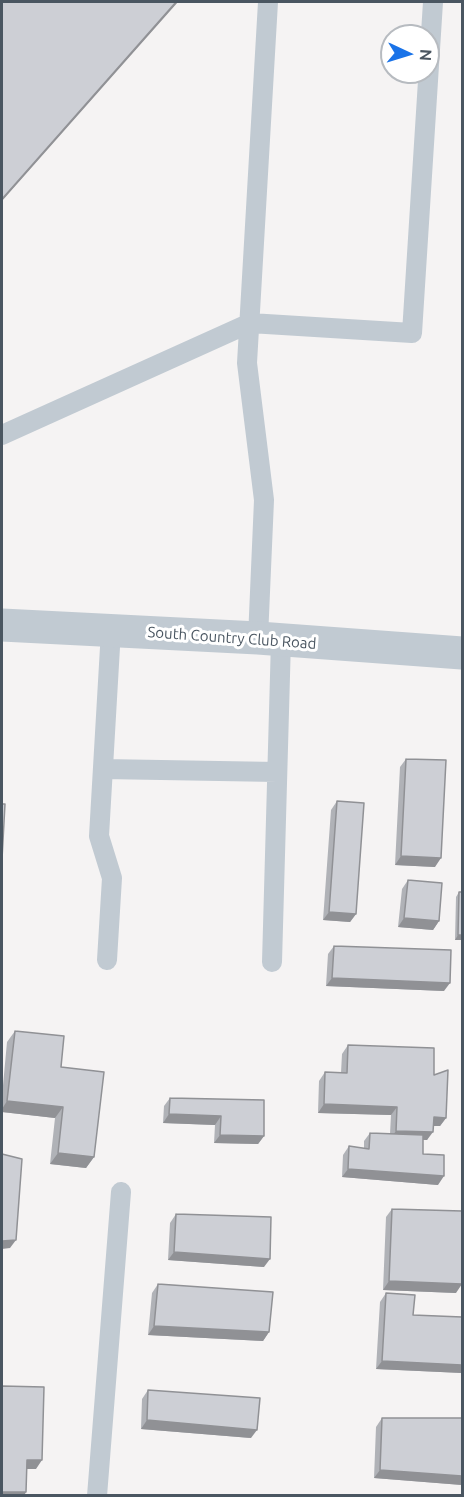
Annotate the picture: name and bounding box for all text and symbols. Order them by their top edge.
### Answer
north arrow [380,24,440,84]
text: N [417,49,435,62]
street label: South Country Club Road [147,623,317,653]

